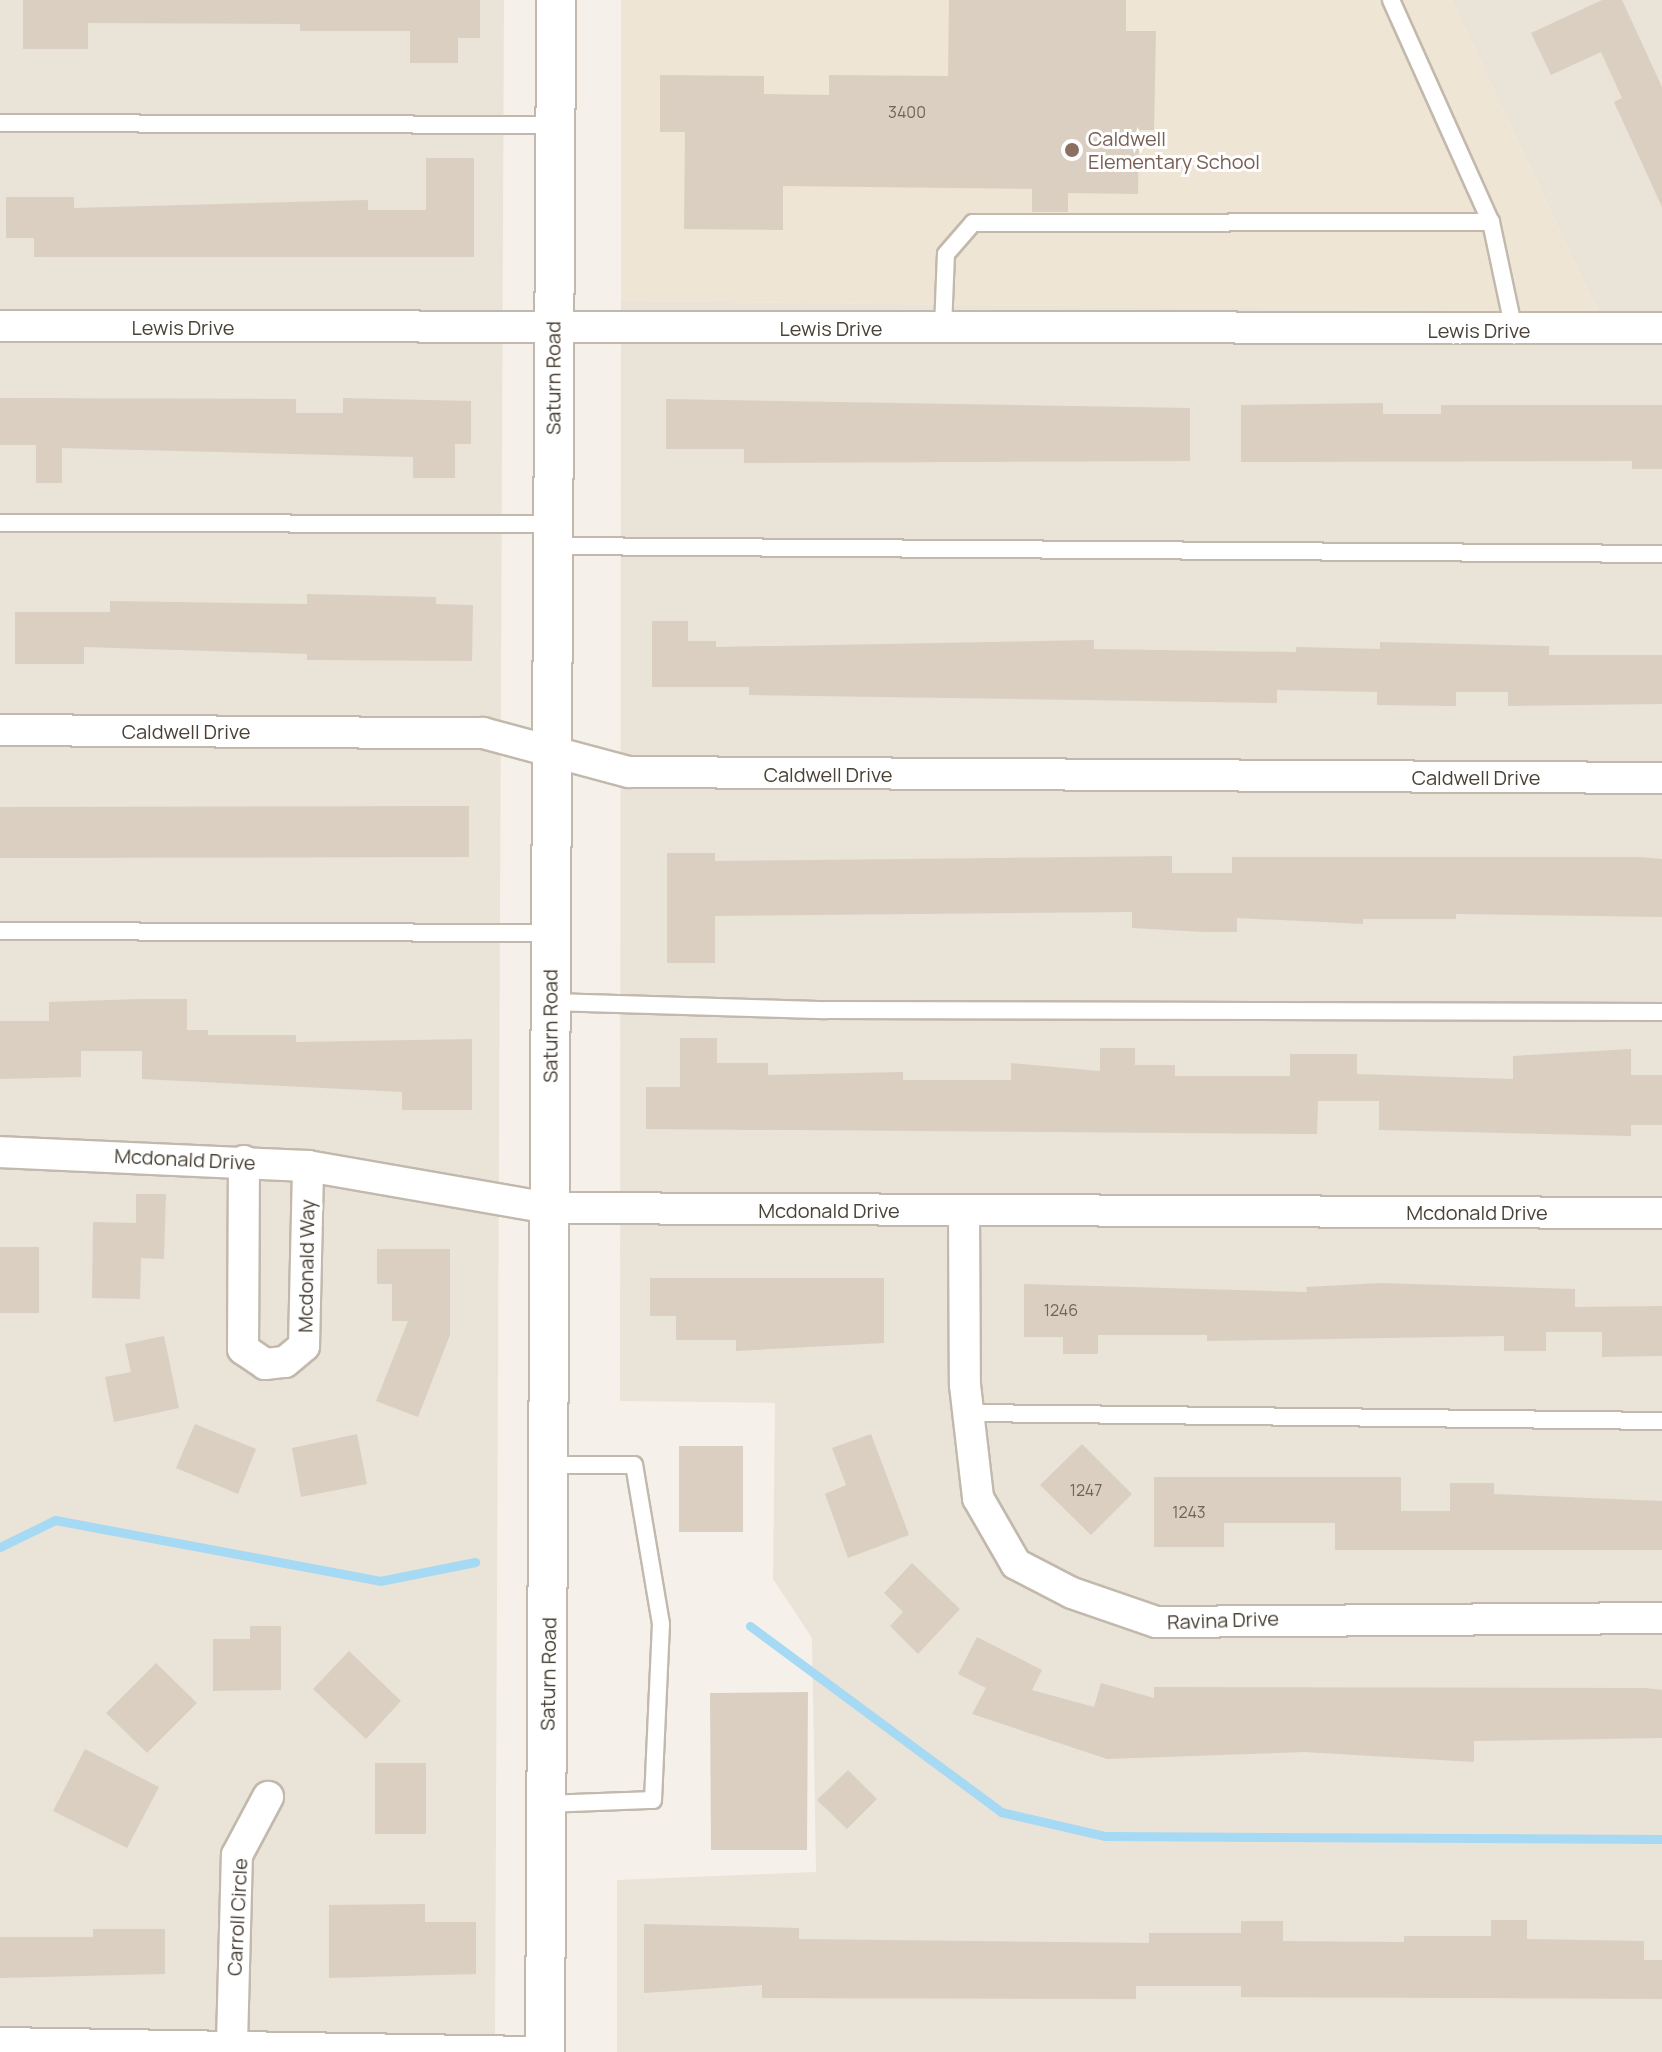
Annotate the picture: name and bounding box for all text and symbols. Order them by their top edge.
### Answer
house number: 3400 [888,102,926,122]
place label: Caldwell Elementary School [1088,126,1260,173]
marker: Caldwell Elementary School [1063,141,1081,159]
street label: Lewis Drive [132,315,234,339]
street label: Lewis Drive [780,316,882,340]
street label: Lewis Drive [1428,318,1530,342]
street label: Saturn Road [541,321,565,435]
street label: Caldwell Drive [122,719,250,743]
street label: Caldwell Drive [764,762,892,786]
street label: Caldwell Drive [1412,765,1540,789]
street label: Saturn Road [538,969,562,1083]
street label: Mcdonald Drive [114,1143,256,1175]
street label: Mcdonald Drive [758,1198,900,1222]
street label: Mcdonald Way [293,1199,319,1333]
street label: Mcdonald Drive [1406,1200,1548,1224]
house number: 1246 [1044,1300,1078,1320]
house number: 1247 [1070,1480,1102,1500]
house number: 1243 [1172,1502,1206,1522]
street label: Ravina Drive [1167,1606,1279,1634]
street label: Saturn Road [535,1617,561,1731]
street label: Carroll Circle [222,1857,252,1977]

